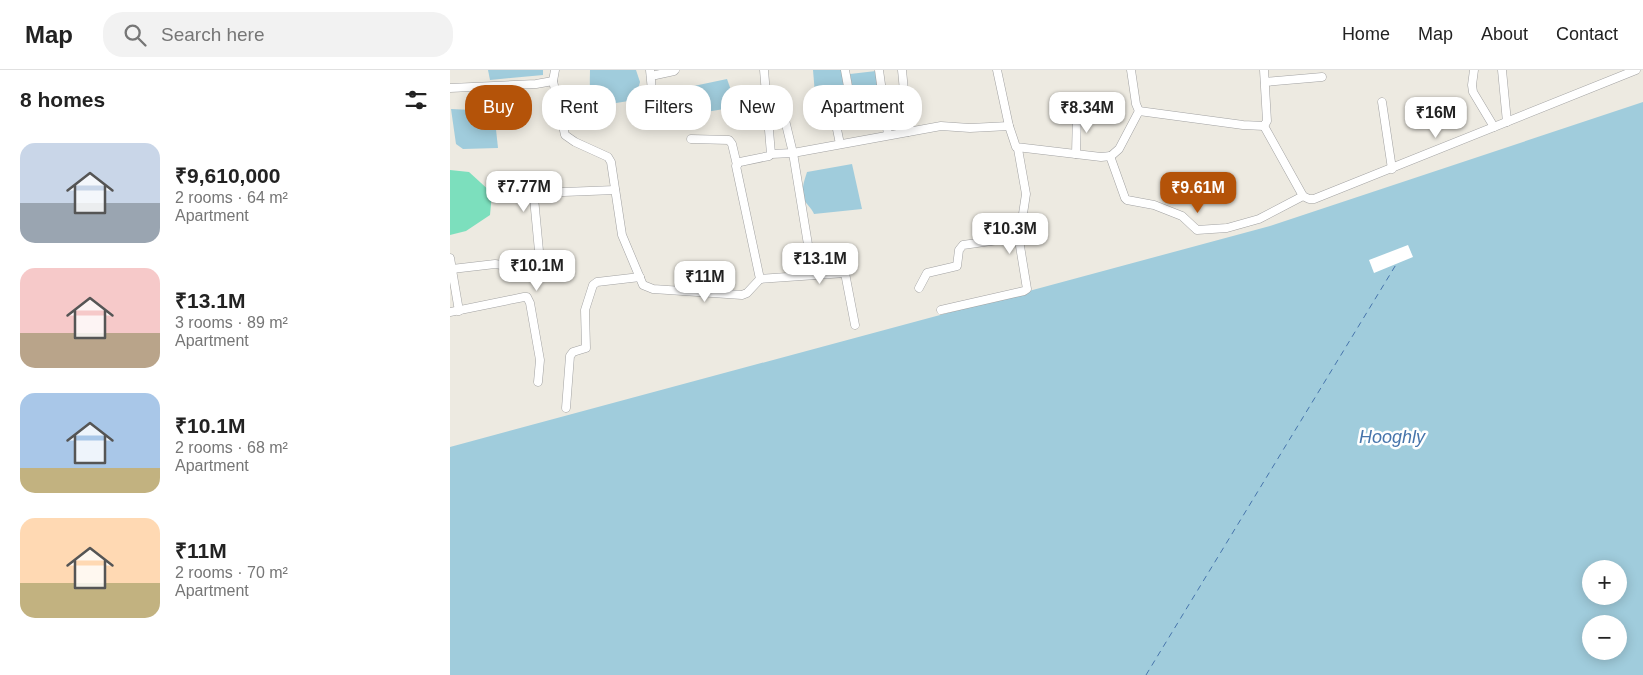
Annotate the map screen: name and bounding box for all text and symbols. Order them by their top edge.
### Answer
search box [103,12,453,57]
text: Map [25,21,73,48]
icon: search [121,21,149,49]
text: Search here [161,24,265,45]
text: Home [1342,24,1390,44]
text: Map [1418,24,1453,44]
text: About [1481,24,1528,44]
text: Contact [1556,24,1618,44]
chip: Buy [465,85,532,130]
chip: Rent [542,85,616,130]
chip: Filters [626,85,711,130]
chip: New [721,85,793,130]
chip: Apartment [803,85,922,130]
icon: filters [402,86,430,114]
text: 8 homes [20,88,105,111]
pin: ₹8.34M [1046,92,1128,134]
pin: ₹16M [1406,97,1466,139]
text: ₹8.34M [1060,99,1114,116]
text: ₹16M [1416,104,1456,121]
icon: home [60,163,120,223]
text: ₹9,610,000 [175,164,280,187]
pin: ₹7.77M [483,170,565,213]
pin: ₹9.61M [1157,172,1239,214]
text: ₹7.77M [497,178,551,195]
text: ₹9.61M [1171,179,1225,196]
text: 2 rooms · 64 m² [175,189,288,206]
text: Apartment [175,207,249,224]
pin: ₹10.3M [969,212,1051,255]
text: ₹10.3M [983,220,1037,237]
pin: ₹13.1M [779,242,861,285]
pin: ₹10.1M [496,250,578,292]
text: ₹13.1M [793,250,847,267]
text: ₹10.1M [510,257,564,274]
pin: ₹11M [675,260,735,303]
text: ₹11M [685,268,725,285]
icon: home [60,288,120,348]
text: ₹13.1M [175,289,245,312]
text: 3 rooms · 89 m² [175,314,288,331]
text: Apartment [175,332,249,349]
icon: home [60,413,120,473]
text: ₹10.1M [175,414,245,437]
water label: Hooghly [1359,427,1426,447]
text: 2 rooms · 68 m² [175,439,288,456]
text: Apartment [175,457,249,474]
icon: home [60,538,120,598]
text: ₹11M [175,539,227,562]
map controls [1582,560,1627,660]
button: + [1582,560,1627,605]
text: 2 rooms · 70 m² [175,564,288,581]
text: Apartment [175,582,249,599]
button: − [1582,615,1627,660]

